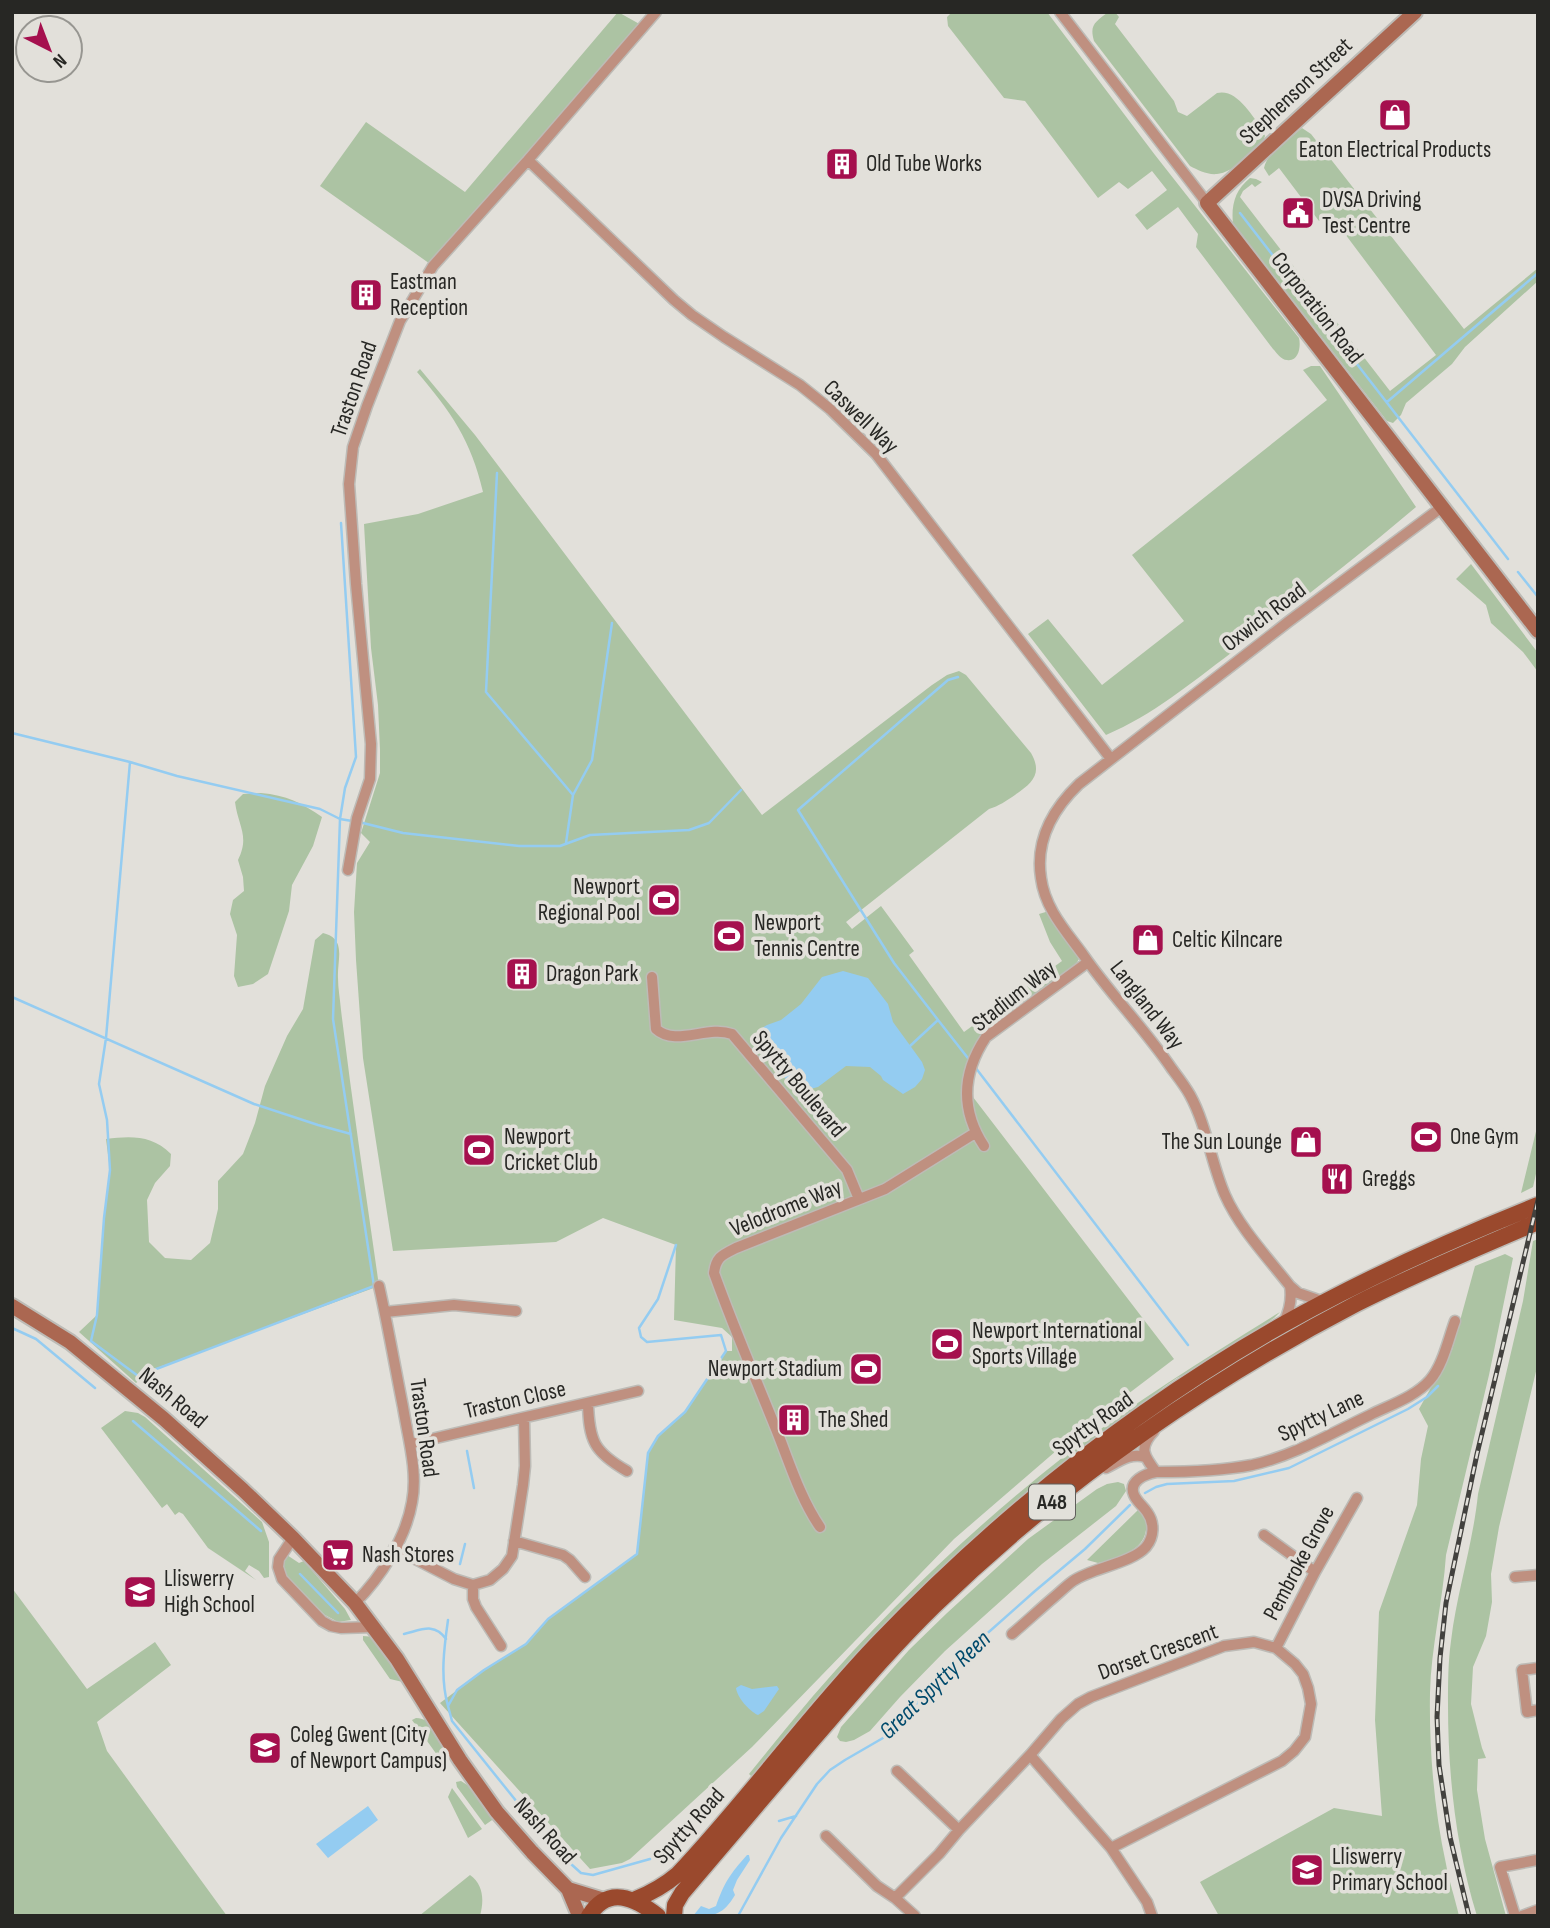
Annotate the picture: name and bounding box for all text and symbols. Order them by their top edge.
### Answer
north arrow [14,14,84,84]
street label: Stephenson Street [1234,32,1358,150]
text: N [48,49,71,72]
shop icon: Eaton Electrical Products [1376,96,1414,134]
place label: Eaton Electrical Products [1299,136,1491,164]
building icon: Old Tube Works [823,145,861,183]
place label: Old Tube Works [866,150,982,178]
place label: DVSA Driving Test Centre [1322,186,1421,240]
public building icon: DVSA Driving Test Centre [1279,194,1317,232]
street label: Corporation Road [1265,247,1369,369]
place label: Eastman Reception [390,268,468,322]
building icon: Eastman Reception [347,276,385,314]
street label: Traston Road [325,338,383,440]
street label: Caswell Way [817,374,905,460]
street label: Oxwich Road [1216,576,1312,658]
place label: Newport Regional Pool [538,873,640,927]
sports icon: Newport Regional Pool [645,881,683,919]
place label: Newport Tennis Centre [754,909,860,963]
sports icon: Newport Tennis Centre [710,917,748,955]
shop icon: Celtic Kilncare [1129,921,1167,959]
place label: Celtic Kilncare [1172,926,1283,954]
street label: Stadium Way [966,954,1062,1038]
building icon: Dragon Park [503,955,541,993]
street label: Langland Way [1104,955,1190,1055]
place label: Dragon Park [546,960,638,988]
street label: Spytty Boulevard [746,1025,852,1143]
sports icon: One Gym [1407,1118,1445,1156]
place label: Newport Cricket Club [504,1123,598,1177]
shop icon: The Sun Lounge [1287,1123,1325,1161]
place label: One Gym [1450,1123,1519,1151]
place label: The Sun Lounge [1162,1128,1282,1156]
sports icon: Newport Cricket Club [460,1131,498,1169]
restaurant icon: Greggs [1318,1160,1356,1198]
place label: Greggs [1362,1165,1416,1193]
street label: Velodrome Way [726,1173,846,1243]
place label: Newport International Sports Village [972,1317,1142,1371]
sports icon: Newport International Sports Village [928,1325,966,1363]
sports icon: Newport Stadium [847,1350,885,1388]
place label: Newport Stadium [708,1355,842,1383]
street label: Nash Road [133,1361,213,1435]
street label: Traston Close [462,1375,568,1425]
street label: Traston Road [403,1377,445,1479]
street label: Spytty Lane [1274,1384,1368,1448]
street label: Spytty Road [1047,1385,1139,1463]
building icon: The Shed [775,1401,813,1439]
place label: The Shed [818,1406,888,1434]
road number: A48 [1029,1484,1075,1520]
street label: Pembroke Grove [1257,1501,1341,1625]
supermarket icon: Nash Stores [319,1536,357,1574]
place label: Nash Stores [362,1541,454,1569]
place label: Lliswerry High School [164,1565,255,1619]
school or university icon: Lliswerry High School [121,1573,159,1611]
street label: Dorset Crescent [1094,1617,1222,1687]
water label: Great Spytty Reen [873,1625,997,1745]
place label: Coleg Gwent (City of Newport Campus) [290,1721,447,1775]
school or university icon: Coleg Gwent (City of Newport Campus) [246,1729,284,1767]
street label: Spytty Road [647,1782,731,1870]
street label: Nash Road [508,1792,582,1870]
place label: Lliswerry Primary School [1332,1843,1448,1897]
school or university icon: Lliswerry Primary School [1288,1851,1326,1889]

